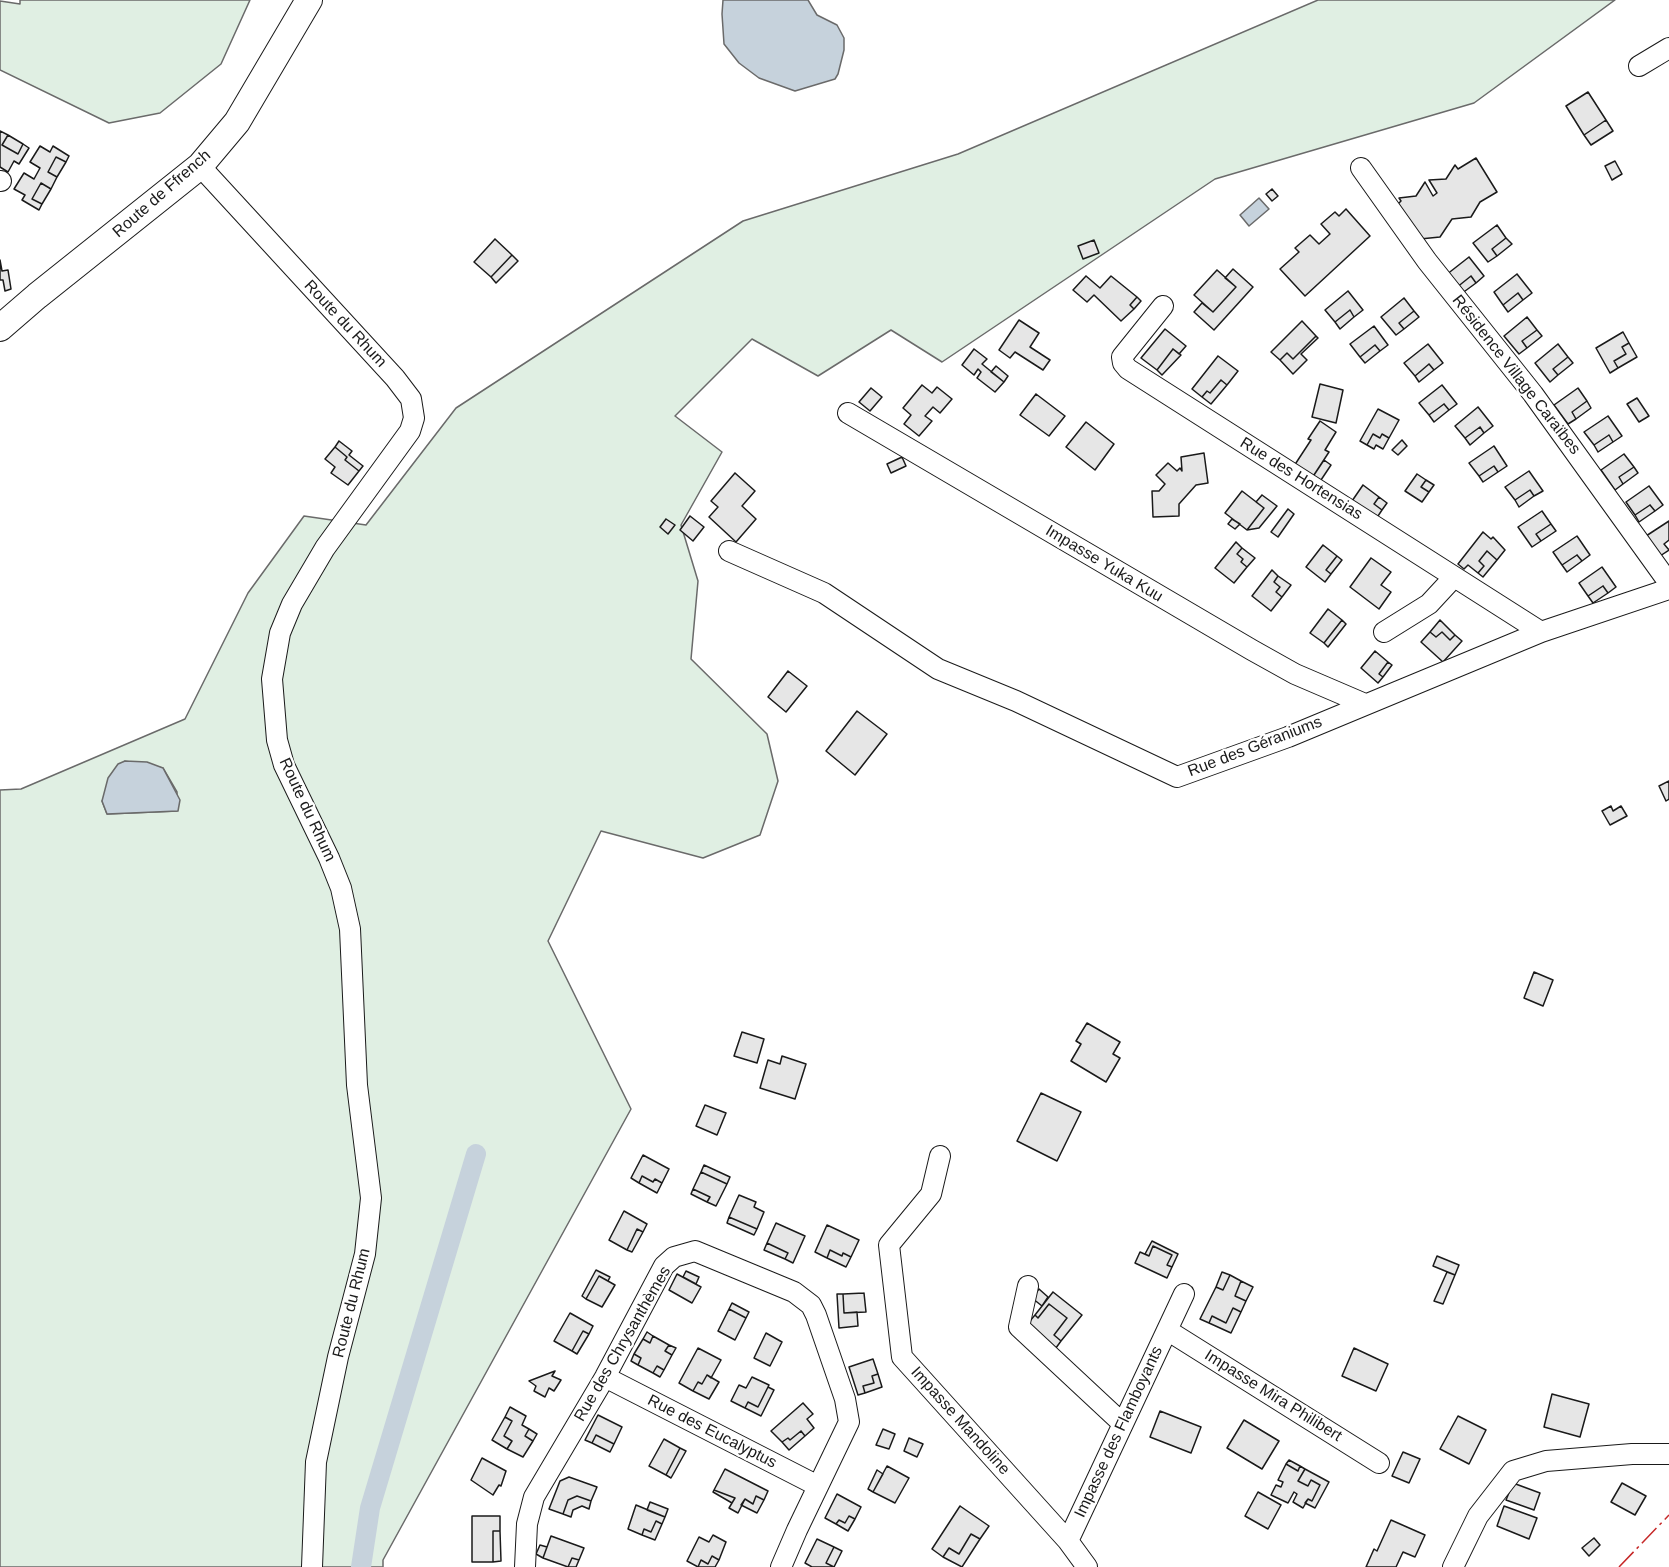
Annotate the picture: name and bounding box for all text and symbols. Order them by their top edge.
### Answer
street label: Route de Ffrench [109,146,215,242]
street label: Route du Rhum [300,276,390,372]
street label: Résidence Village Caraïbes [1448,291,1584,459]
street label: Rue des Hortensias [1236,434,1366,524]
street label: Impasse Yuka Kuu [1042,521,1166,607]
street label: Rue des Géraniums [1185,713,1325,781]
street label: Route du Rhum [275,755,339,865]
street label: Route du Rhum [329,1246,375,1360]
street label: Rue des Chrysanthèmes [571,1263,675,1425]
street label: Impasse des Flamboyants [1071,1343,1167,1521]
street label: Impasse Mira Philibert [1201,1346,1345,1446]
street label: Impasse Mandoline [906,1363,1014,1479]
street label: Rue des Eucalyptus [644,1391,780,1473]

